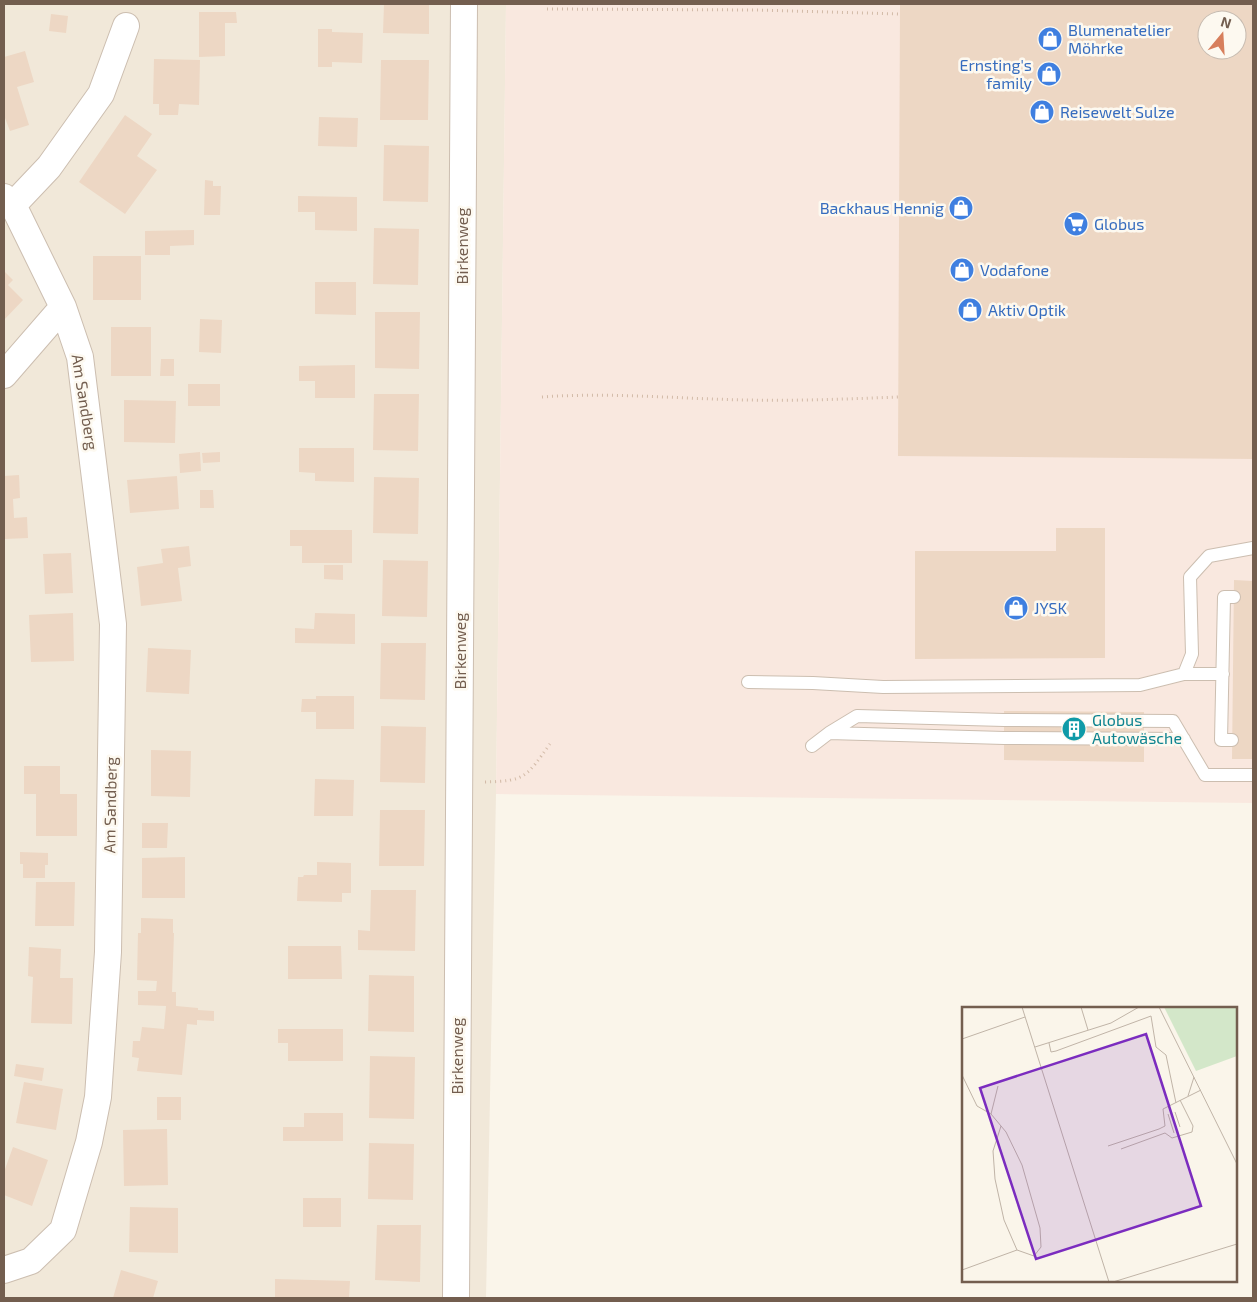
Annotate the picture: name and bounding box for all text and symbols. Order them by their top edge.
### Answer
north arrow [1197,10,1247,60]
text: N [1219,13,1234,32]
place label: Blumenatelier Möhrke [1068,20,1171,57]
shop icon: Blumenatelier Möhrke [1037,26,1063,52]
place label: Ernsting's family [959,55,1033,92]
shop icon: Ernsting's family [1036,61,1062,87]
shop icon: Reisewelt Sulze [1029,99,1055,125]
place label: Reisewelt Sulze [1060,102,1175,121]
shop icon: Backhaus Hennig [948,195,974,221]
place label: Backhaus Hennig [820,198,944,217]
street label: Birkenweg [452,208,471,284]
supermarket icon: Globus [1063,211,1089,237]
place label: Globus [1094,214,1144,233]
shop icon: Vodafone [949,257,975,283]
place label: Vodafone [980,260,1049,279]
shop icon: Aktiv Optik [957,297,983,323]
place label: Aktiv Optik [988,300,1066,319]
street label: Am Sandberg [69,353,102,451]
shop icon: JYSK [1003,595,1029,621]
place label: JYSK [1034,598,1067,617]
street label: Birkenweg [450,613,469,689]
place label: Globus Autowäsche [1092,710,1182,747]
building icon: Globus Autowäsche [1061,716,1087,742]
street label: Am Sandberg [99,756,120,854]
inset map [962,1007,1237,1282]
street label: Birkenweg [447,1018,466,1094]

